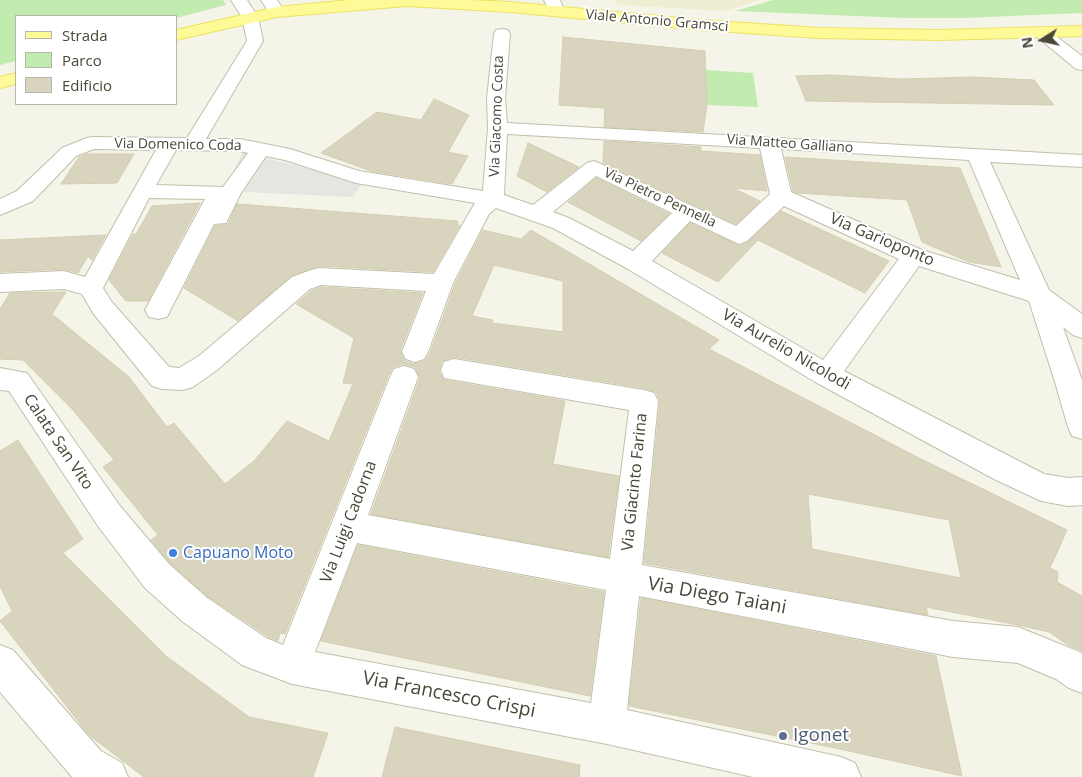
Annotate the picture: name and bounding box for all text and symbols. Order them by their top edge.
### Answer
street label: Viale Antonio Gramsci [585,6,729,36]
legend [15,15,178,105]
north arrow [1017,15,1067,65]
text: Strada [62,25,108,45]
text: N [1016,35,1037,50]
text: Parco [62,50,102,70]
street label: Via Giacomo Costa [486,55,508,177]
text: Edificio [62,75,112,95]
street label: Via Matteo Galliano [726,131,854,157]
street label: Via Domenico Coda [114,135,242,155]
street label: Via Pietro Pennella [601,165,719,231]
street label: Via Garioponto [827,209,937,271]
street label: Via Aurelio Nicolodi [718,305,854,395]
street label: Calata San Vito [19,391,97,493]
street label: Via Giacinto Farina [618,412,652,552]
street label: Via Luigi Cadorna [317,458,381,586]
place label: Capuano Moto [183,543,293,563]
marker: Capuano Moto [167,547,179,559]
street label: Via Diego Taiani [646,573,788,619]
street label: Via Francesco Crispi [361,667,537,723]
place label: Igonet [793,725,849,747]
marker: Igonet [777,730,789,742]

